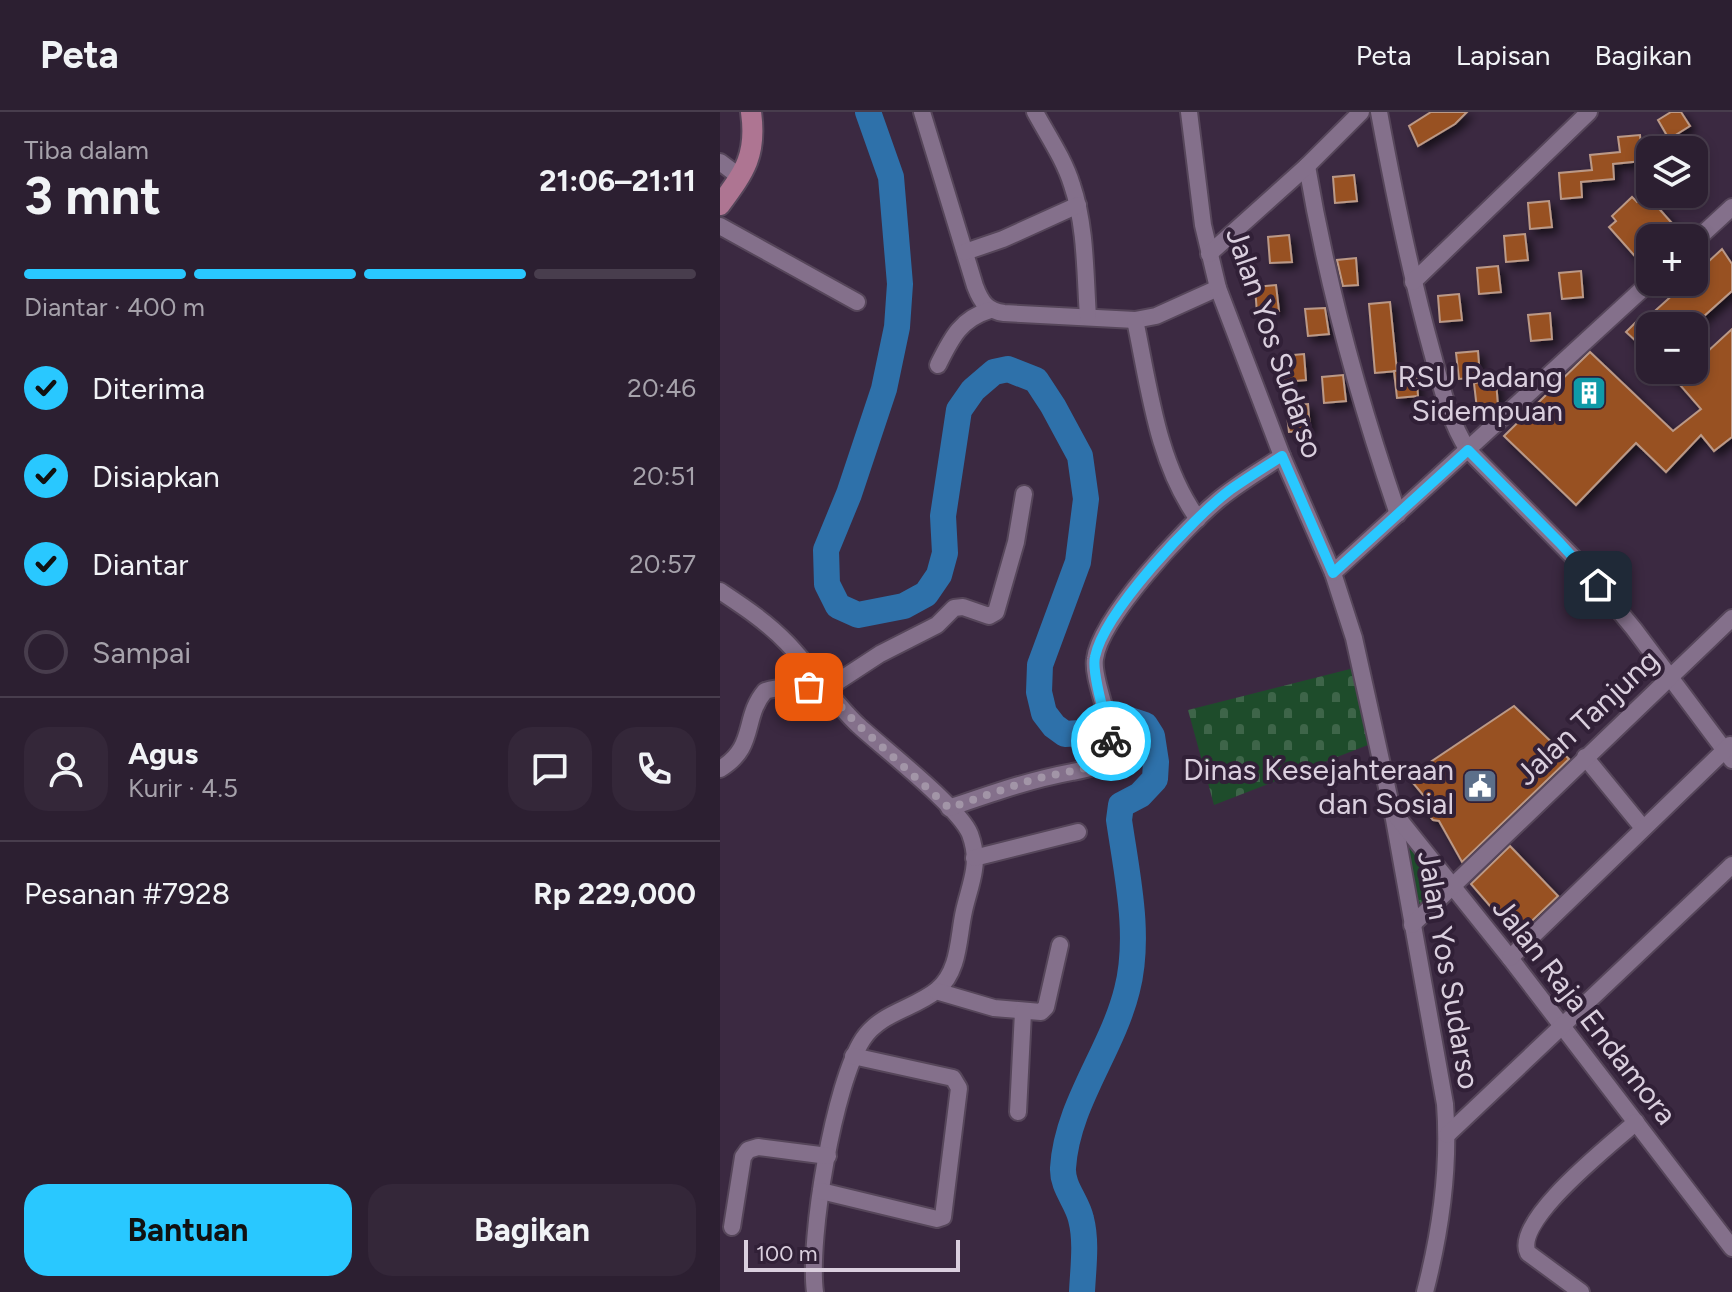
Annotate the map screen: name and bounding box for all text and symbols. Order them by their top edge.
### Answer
text: Peta [40,32,119,78]
text: Peta [1356,38,1412,72]
text: Lapisan [1456,38,1550,72]
text: Bagikan [1594,38,1692,72]
text: Tiba dalam [24,134,149,166]
map controls [1636,136,1708,384]
button: layers [1636,136,1708,208]
text: 21:06–21:11 [539,162,696,199]
text: 3 mnt [24,165,161,227]
street label: Jalan Yos Sudarso [1218,223,1332,463]
button: + [1636,224,1708,296]
text: Diantar · 400 m [24,291,205,323]
button: − [1636,312,1708,384]
place label: RSU Padang Sidempuan [1398,358,1563,429]
icon: check [24,366,68,410]
text: Diterima [92,370,205,407]
text: 20:46 [627,372,696,404]
building icon: RSU Padang Sidempuan [1570,374,1608,412]
icon: check [24,454,68,498]
text: Disiapkan [92,458,220,495]
text: 20:51 [633,460,696,492]
icon: check [24,542,68,586]
text: Diantar [92,546,188,583]
text: 20:57 [629,548,696,580]
pin [1564,551,1632,619]
icon: home [1576,563,1620,607]
text: Sampai [92,634,191,671]
street label: Jalan Tanjung [1508,641,1666,793]
pin [775,653,843,721]
icon: bag [787,665,831,709]
courier [1071,701,1151,781]
icon: bike [1089,719,1133,763]
button: person [24,727,108,811]
button: chat [508,727,592,811]
button: phone [612,727,696,811]
text: Agus [128,735,198,772]
place label: Dinas Kesejahteraan dan Sosial [1183,751,1454,822]
public building icon: Dinas Kesejahteraan dan Sosial [1461,767,1499,805]
text: Kurir · 4.5 [128,772,238,804]
street label: Jalan Yos Sudarso [1410,848,1488,1092]
text: Pesanan #7928 [24,875,230,912]
text: Rp 229,000 [533,875,696,912]
street label: Jalan Raja Endamora [1485,890,1685,1132]
button: Bantuan [24,1184,352,1276]
button: Bagikan [368,1184,696,1276]
scale bar [744,1236,960,1272]
text: 100 m [756,1240,817,1267]

